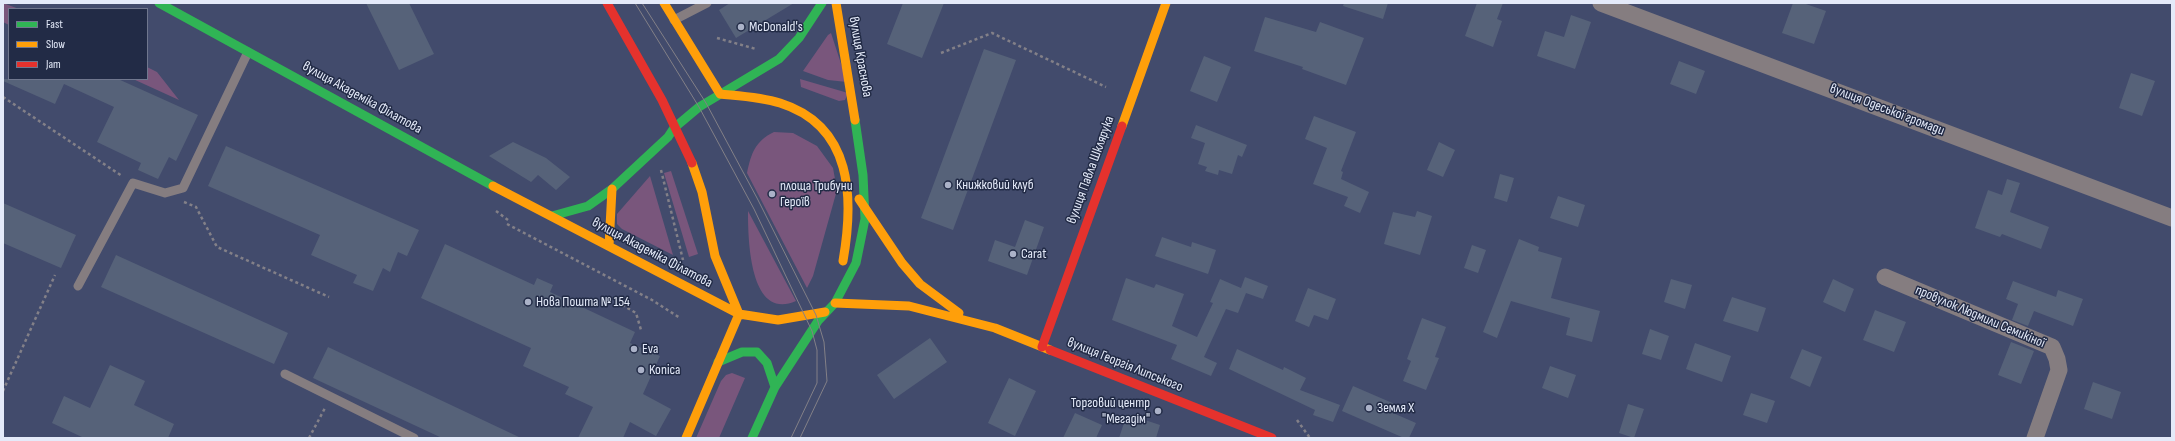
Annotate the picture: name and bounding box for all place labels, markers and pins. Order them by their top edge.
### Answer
place label: McDonald's [749,19,803,35]
marker: McDonald's [736,22,746,32]
place label: Книжковий клуб [956,177,1034,193]
place label: площа Трибуни Героїв [780,178,852,210]
marker: Книжковий клуб [943,180,953,190]
marker: площа Трибуни Героїв [767,189,777,199]
place label: Carat [1021,246,1046,262]
marker: Carat [1008,249,1018,259]
place label: Нова Пошта № 154 [536,294,630,310]
marker: Нова Пошта № 154 [523,297,533,307]
place label: Eva [642,341,658,357]
marker: Eva [629,344,639,354]
place label: Konica [649,362,680,378]
marker: Konica [636,365,646,375]
place label: Торговий центр "Мегадім" [1071,395,1150,428]
place label: Земля Х [1377,400,1414,416]
marker: Земля Х [1364,403,1374,413]
marker: Торговий центр "Мегадім" [1153,406,1163,416]

